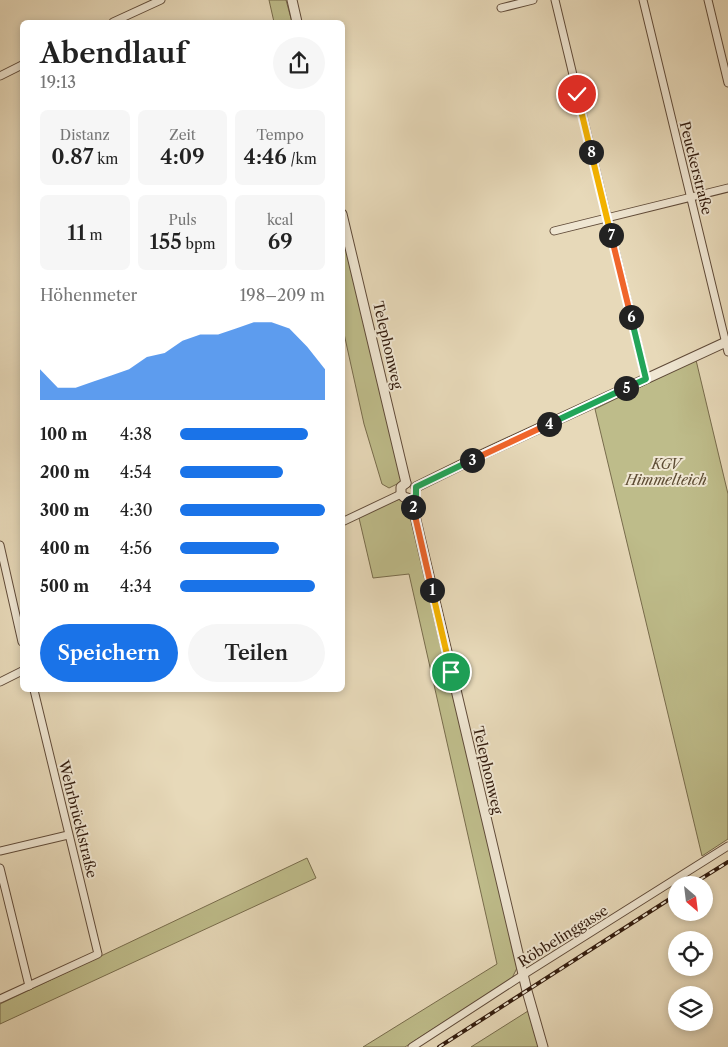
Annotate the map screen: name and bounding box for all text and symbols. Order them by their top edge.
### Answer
text: Abendlauf [40,36,187,70]
button: share [273,37,325,89]
text: 19:13 [40,72,76,92]
pin [556,73,598,115]
icon: check [563,80,591,108]
street label: Peuckerstraße [676,119,716,217]
text: Distanz [60,126,110,144]
text: Zeit [169,126,196,144]
text: Tempo [257,126,304,144]
pin: 8 [578,140,604,164]
text: 8 [587,143,596,161]
text: 0.87 [51,144,94,169]
text: 4:09 [160,144,205,169]
text: 4:46 [244,144,287,169]
text: km [94,150,118,168]
text: /km [287,150,317,168]
text: Puls [168,211,197,229]
text: kcal [267,211,293,229]
text: 11 [67,220,86,245]
pin: 7 [598,222,624,248]
text: m [86,226,102,244]
text: 7 [608,226,615,244]
text: 155 [149,229,182,254]
text: 69 [268,229,293,254]
text: bpm [182,235,216,253]
text: Höhenmeter [40,285,137,305]
text: 198–209 m [240,285,325,305]
street label: Telephonweg [369,299,407,391]
pin: 6 [618,304,644,330]
text: 6 [627,308,636,326]
pin: 5 [614,376,638,400]
text: 5 [623,379,630,397]
pin: 4 [536,412,562,436]
text: 4 [545,415,554,433]
text: 100 m [40,424,87,444]
text: 4:38 [120,424,152,444]
pin: 3 [460,448,484,472]
text: 3 [469,451,476,469]
park label: KGV Himmelteich [624,455,707,489]
text: 200 m [40,462,90,482]
text: 4:54 [120,462,152,482]
pin: 2 [400,494,426,520]
text: 2 [409,498,418,516]
text: 300 m [40,500,89,520]
text: 4:30 [120,500,153,520]
text: 400 m [40,538,90,558]
text: 4:56 [120,538,152,558]
text: 500 m [40,576,89,596]
text: 4:34 [120,576,152,596]
pin: 1 [420,578,444,602]
text: 1 [429,581,436,599]
button: Speichern [40,624,178,682]
button: Teilen [188,624,325,682]
pin [430,651,472,693]
icon: arrive [437,658,465,686]
street label: Telephonweg [469,724,507,816]
street label: Wehrbrücklstraße [54,757,101,880]
north arrow [668,876,712,921]
map controls [668,876,713,1031]
street label: Röbbelinggasse [515,901,611,971]
button: locate [668,931,713,976]
button: layers [668,986,713,1031]

